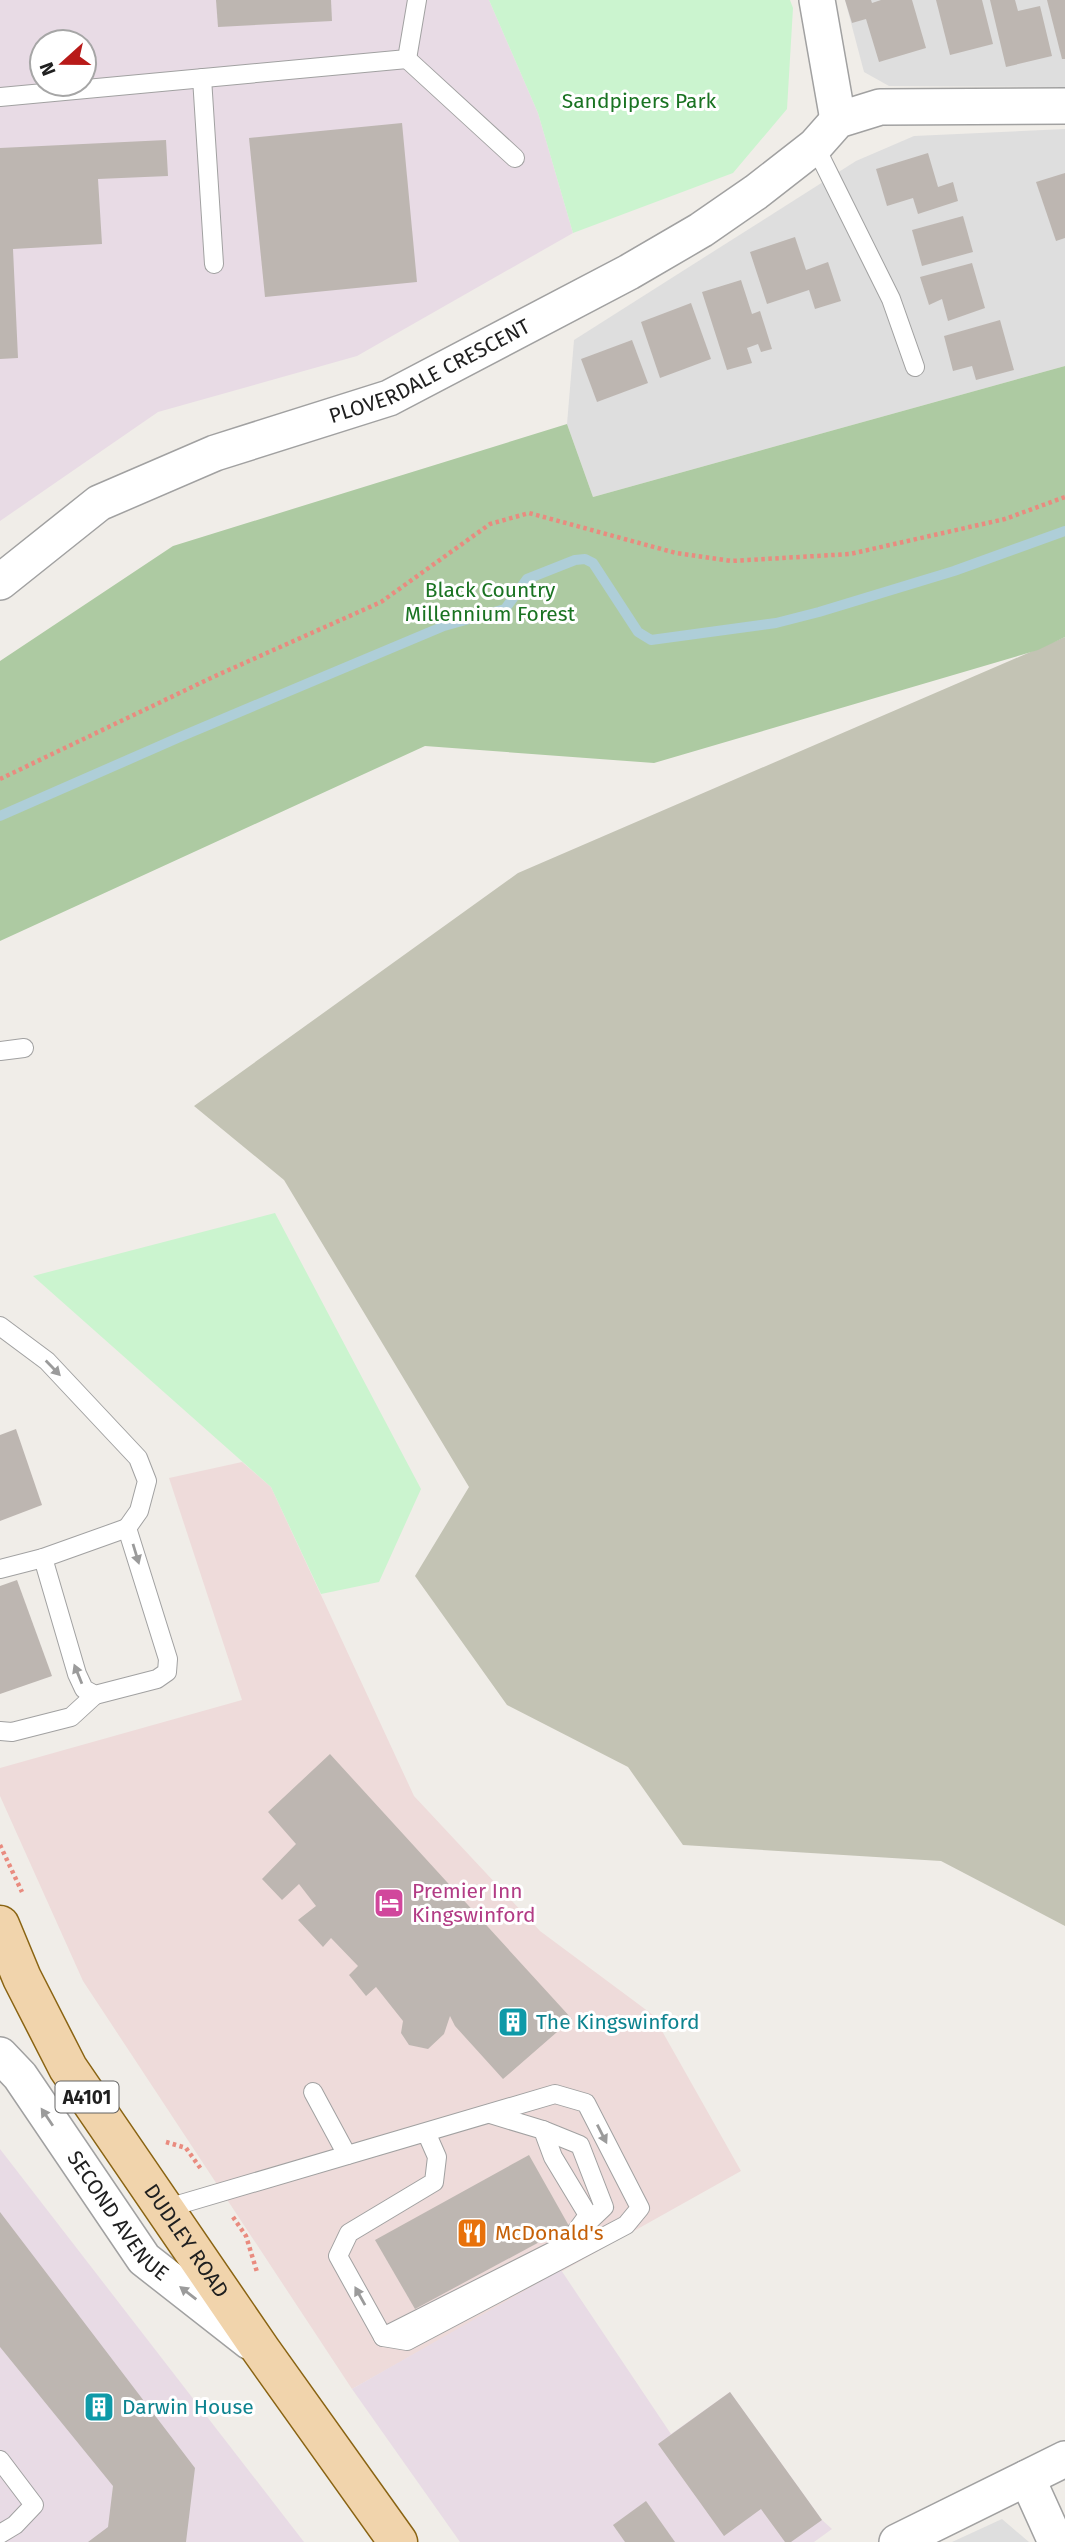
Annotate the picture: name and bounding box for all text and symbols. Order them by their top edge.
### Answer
north arrow [28,28,98,98]
text: N [35,59,61,79]
park label: Sandpipers Park [562,88,717,114]
street label: PLOVERDALE CRESCENT [326,313,535,429]
park label: Black Country Millennium Forest [405,577,576,627]
one-way arrow [45,1359,61,1376]
one-way arrow [131,1544,141,1565]
one-way arrow [72,1663,83,1684]
place label: Premier Inn Kingswinford [412,1878,535,1928]
hotel icon: Premier Inn Kingswinford [372,1886,406,1920]
building icon: The Kingswinford [496,2005,530,2039]
place label: The Kingswinford [536,2009,700,2035]
road number: A4101 [56,2082,119,2112]
one-way arrow [40,2108,54,2126]
one-way arrow [597,2124,608,2144]
street label: SECOND AVENUE [61,2146,174,2286]
street label: DUDLEY ROAD [138,2179,234,2303]
restaurant icon: McDonald's [455,2216,489,2250]
place label: McDonald's [495,2220,604,2246]
one-way arrow [179,2286,197,2301]
one-way arrow [354,2286,366,2306]
building icon: Darwin House [82,2390,116,2424]
place label: Darwin House [122,2394,254,2420]

